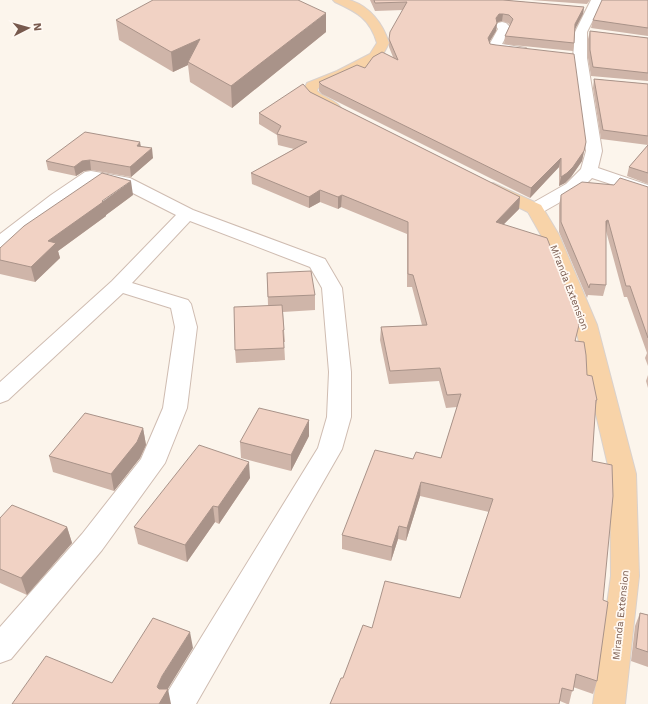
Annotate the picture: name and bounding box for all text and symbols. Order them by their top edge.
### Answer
north arrow [8,8,48,48]
text: N [31,22,44,32]
street label: Miranda Extension [548,243,591,331]
street label: Miranda Extension [610,570,631,660]

